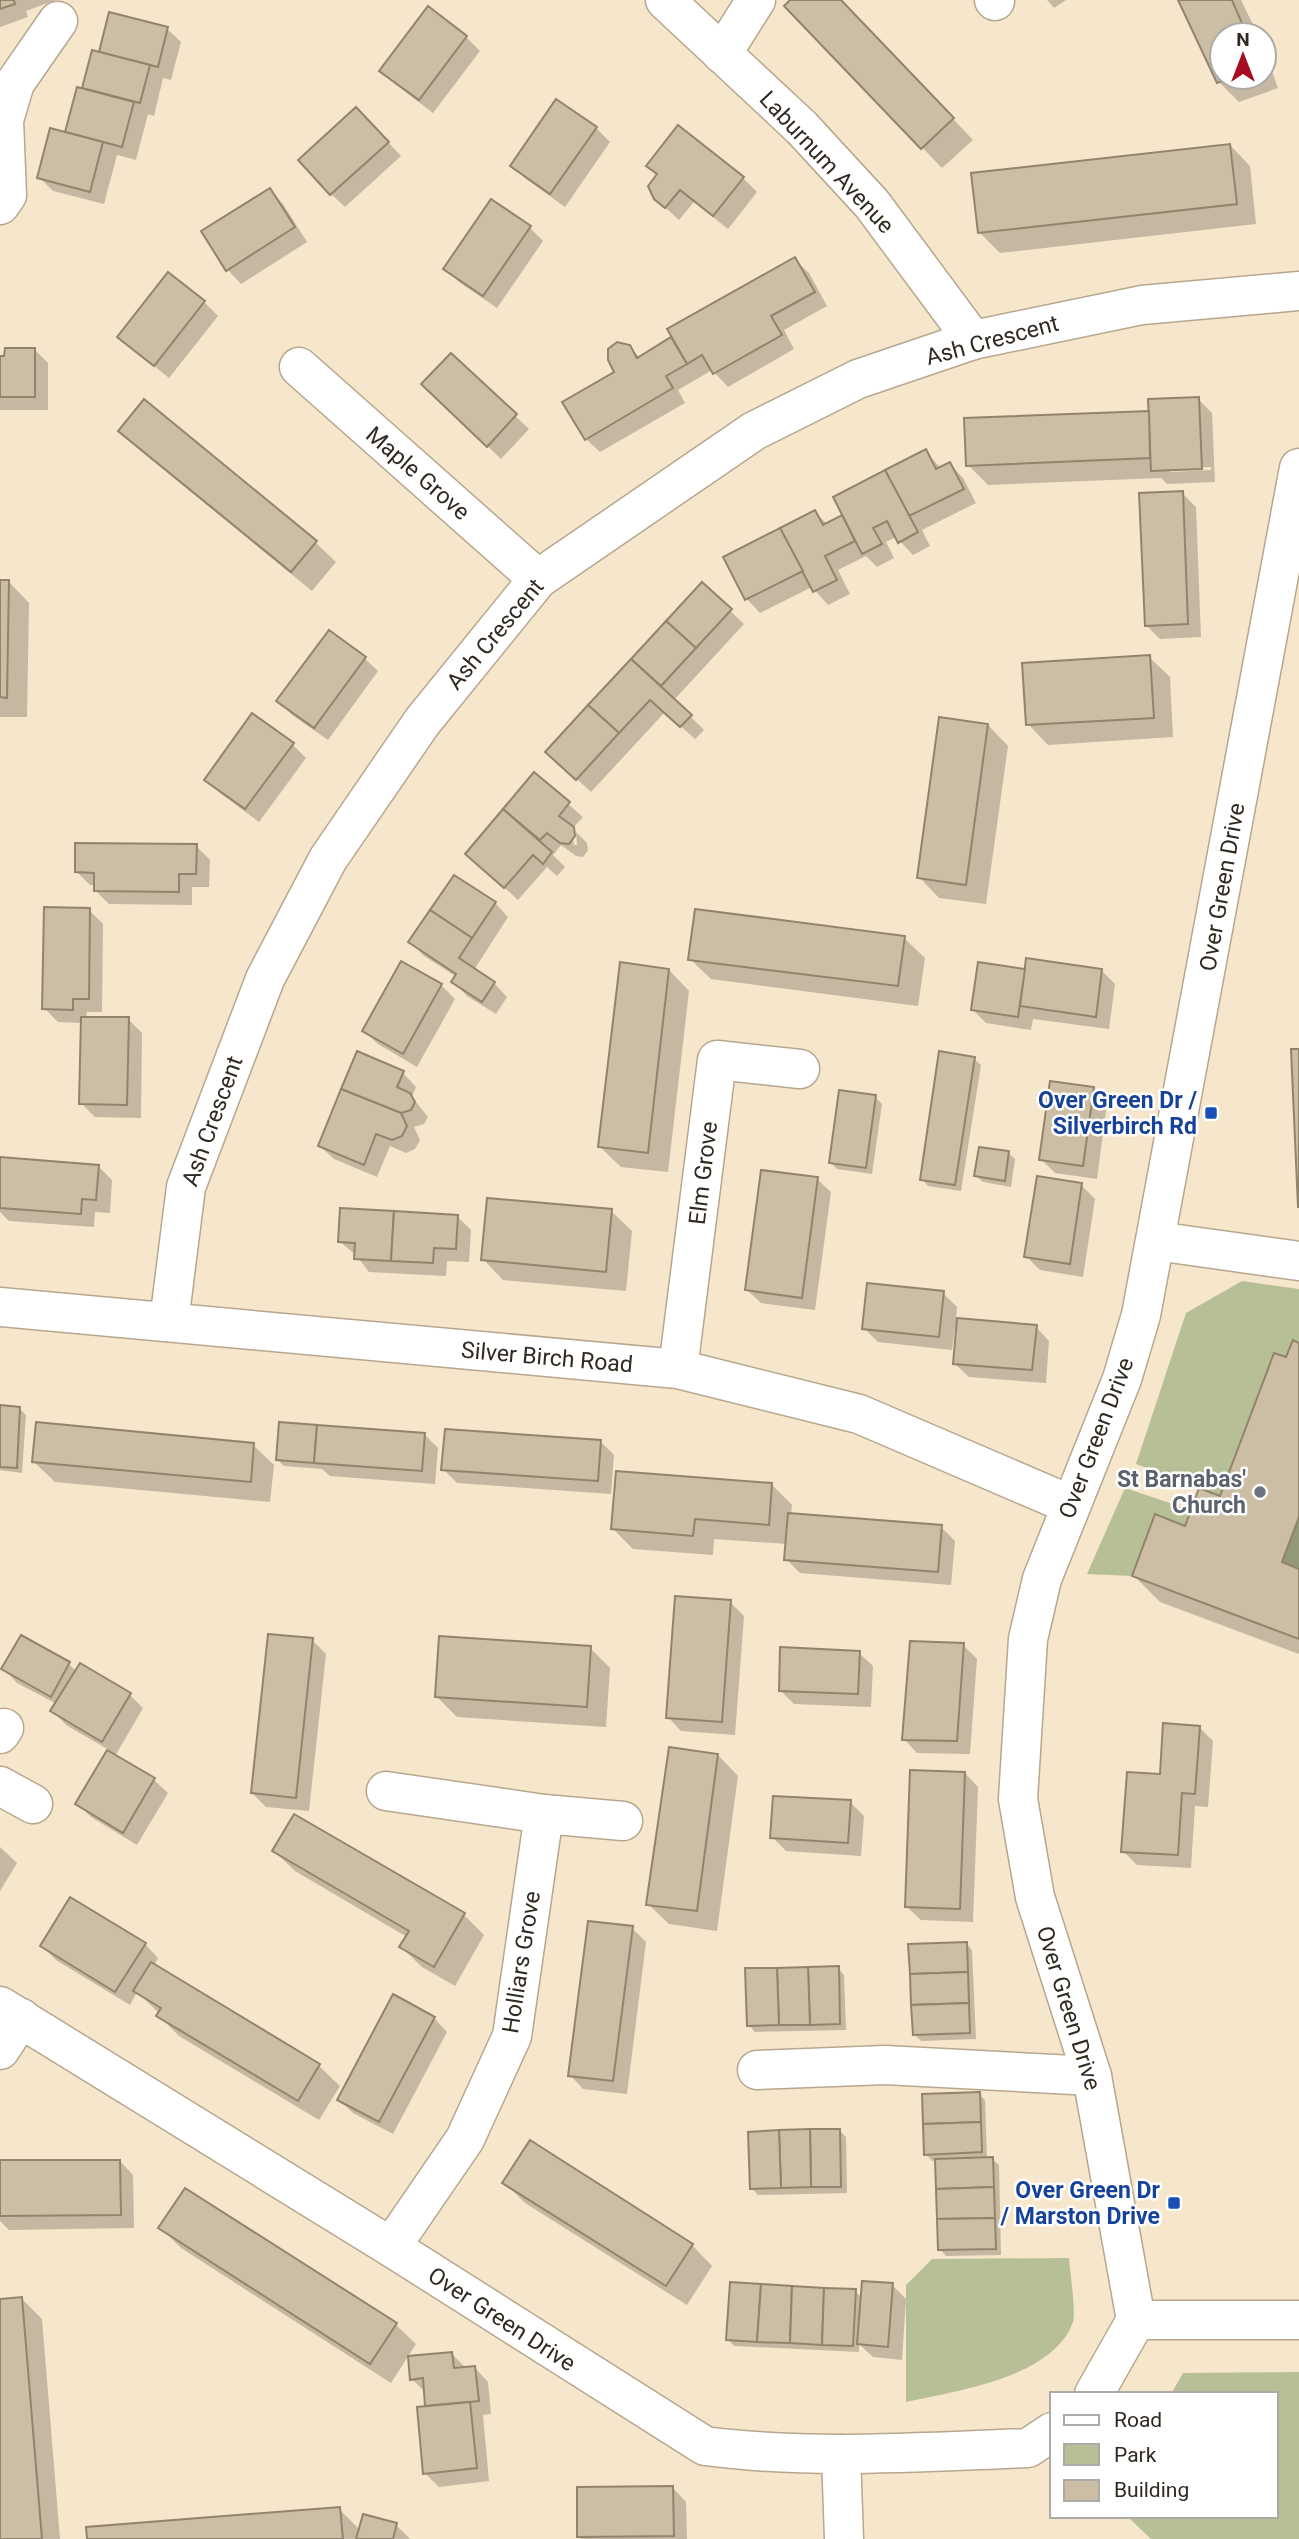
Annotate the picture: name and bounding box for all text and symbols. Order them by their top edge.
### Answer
north arrow [1208,21,1278,91]
text: N [1236,28,1250,51]
street label: Laburnum Avenue [754,86,900,239]
street label: Ash Crescent [923,310,1061,371]
street label: Maple Grove [360,421,475,526]
street label: Ash Crescent [441,573,550,695]
street label: Over Green Drive [1194,801,1251,973]
street label: Ash Crescent [176,1053,248,1190]
place label: Over Green Dr / Silverbirch Rd [1038,1087,1197,1140]
marker: Over Green Dr / Silverbirch Rd [1203,1105,1219,1121]
street label: Elm Grove [684,1120,723,1226]
street label: Silver Birch Road [460,1337,634,1378]
street label: Over Green Drive [1053,1354,1140,1522]
place label: St Barnabas' Church [1117,1466,1246,1519]
marker: St Barnabas' Church [1252,1484,1268,1500]
street label: Holliars Grove [497,1889,546,2035]
street label: Over Green Drive [1031,1923,1106,2093]
place label: Over Green Dr / Marston Drive [1000,2177,1161,2230]
marker: Over Green Dr / Marston Drive [1166,2195,1182,2211]
street label: Over Green Drive [423,2262,580,2377]
legend [1050,2392,1278,2518]
text: Road [1114,2408,1162,2432]
text: Park [1114,2443,1157,2467]
text: Building [1114,2478,1189,2502]

